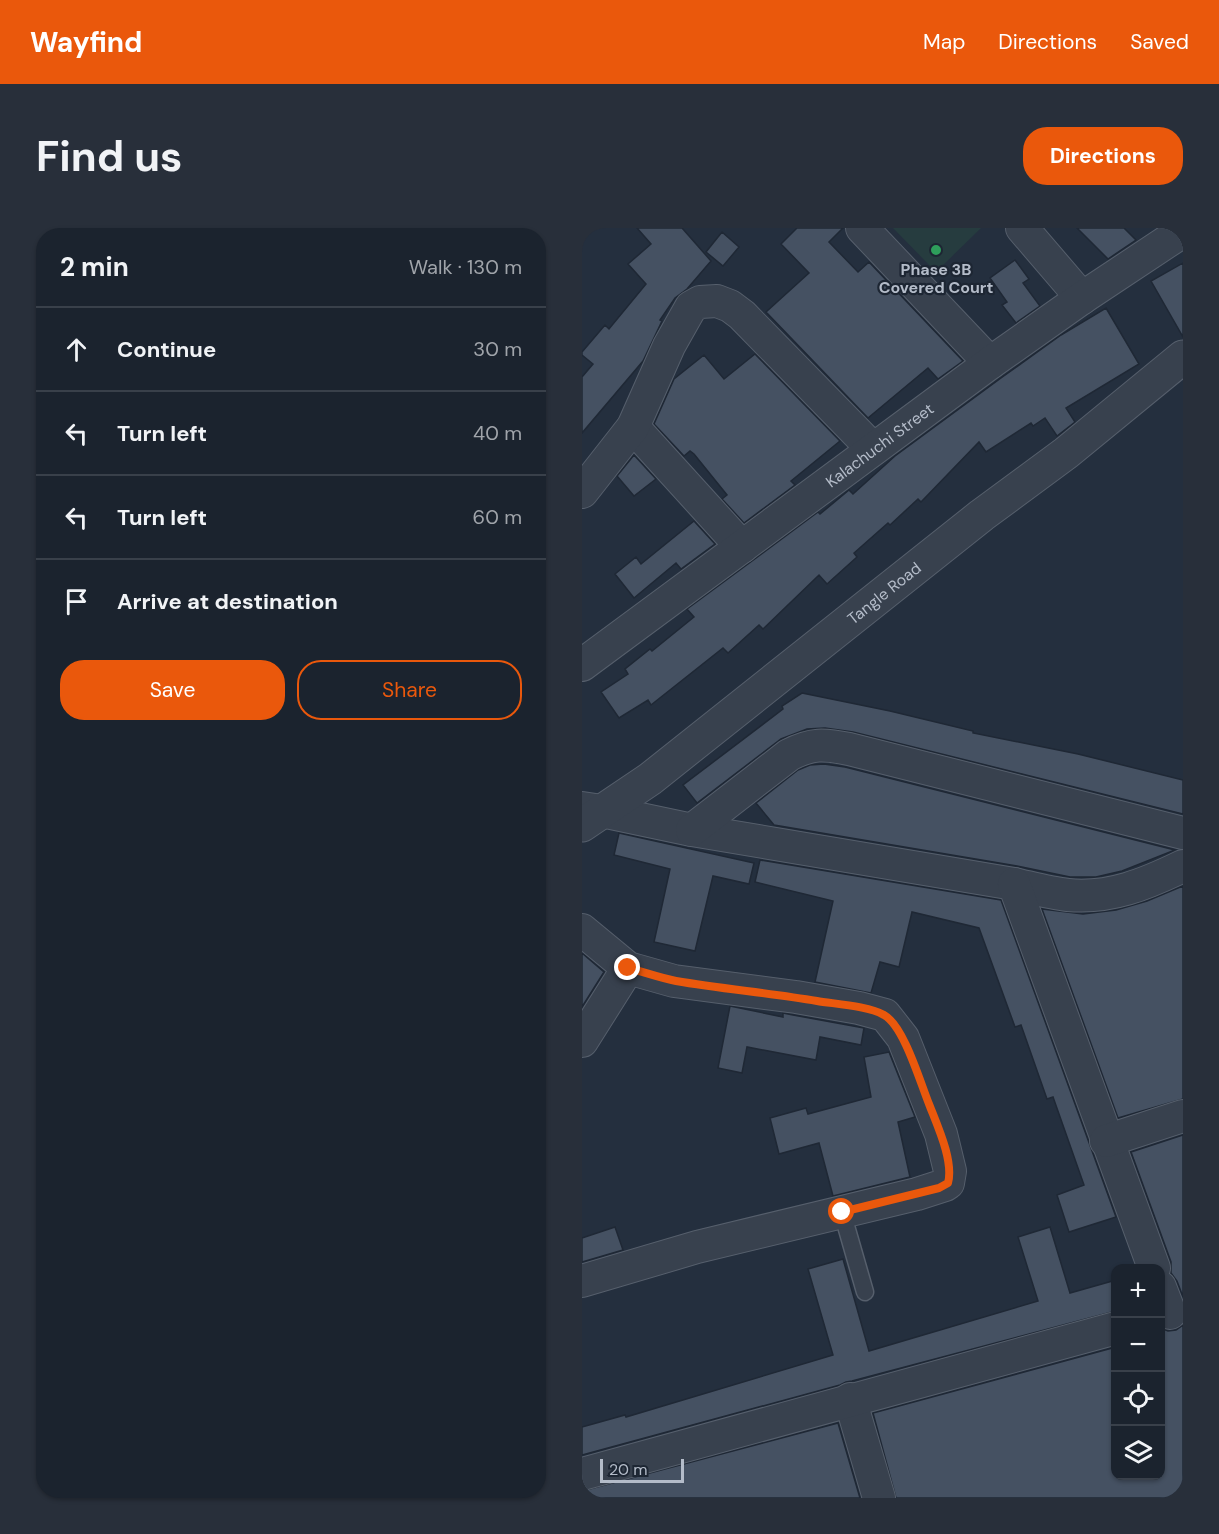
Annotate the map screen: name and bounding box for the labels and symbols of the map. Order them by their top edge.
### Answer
marker: Phase 3B Covered Court [929,243,943,257]
place label: Phase 3B Covered Court [879,259,993,298]
street label: Kalachuchi Street [821,398,938,492]
street label: Tangle Road [843,557,925,629]
route end [614,954,640,980]
route start [828,1198,854,1224]
scale bar [600,1456,684,1484]

